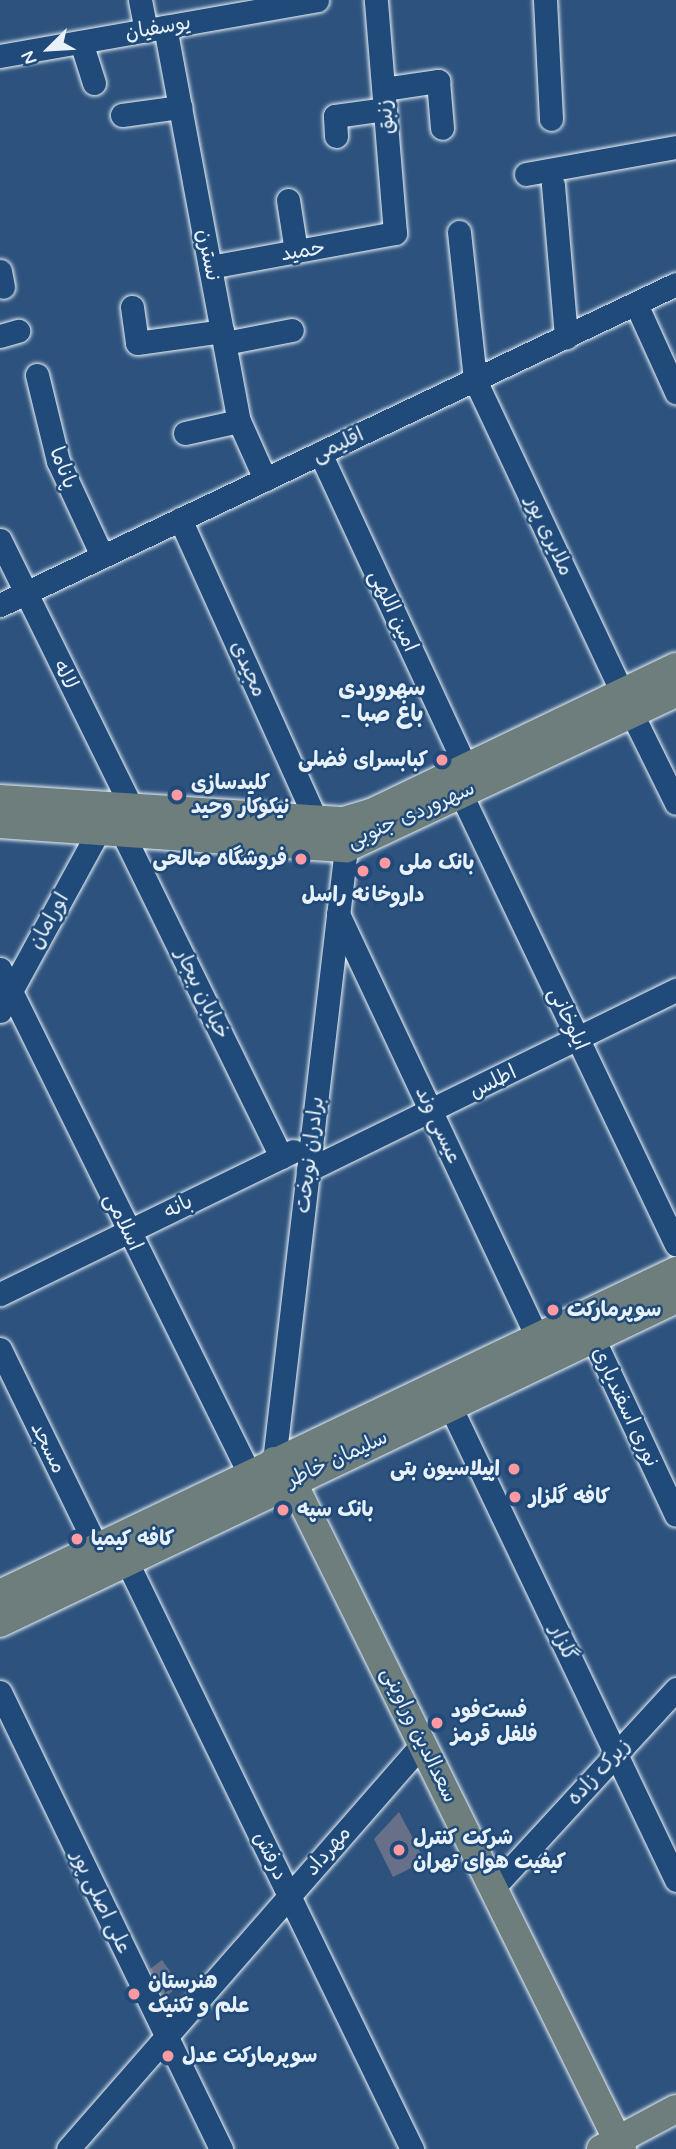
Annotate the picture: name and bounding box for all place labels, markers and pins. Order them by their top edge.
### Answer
place label: کبابسرای فضلی [298,747,428,773]
marker: کبابسرای فضلی [434,752,450,768]
place label: کلیدسازی نیکوکار وحید [191,770,289,820]
marker: کلیدسازی نیکوکار وحید [169,787,185,803]
place label: فروشگاه صالحی [153,846,287,872]
place label: بانک ملی [399,850,474,876]
marker: فروشگاه صالحی [293,851,309,867]
marker: بانک ملی [377,855,393,871]
marker: داروخانه راسل [355,863,371,879]
place label: داروخانه راسل [302,882,424,908]
place label: سوپرمارکت [567,1297,661,1323]
marker: سوپرمارکت [545,1302,561,1318]
place label: اپیلاسیون بتی [390,1456,500,1482]
marker: اپیلاسیون بتی [506,1461,522,1477]
place label: کافه گلزار [529,1484,610,1510]
marker: کافه گلزار [507,1489,523,1505]
place label: بانک سپه [297,1497,373,1523]
marker: بانک سپه [275,1502,291,1518]
place label: کافه کیمیا [91,1526,174,1552]
marker: کافه کیمیا [69,1531,85,1547]
place label: فست‌فود فلفل قرمز [451,1698,538,1748]
marker: فست‌فود فلفل قرمز [429,1715,445,1731]
place label: شرکت کنترل کیفیت هوای تهران [413,1825,566,1875]
marker: شرکت کنترل کیفیت هوای تهران [391,1842,407,1858]
place label: هنرستان علم و تکنیک [148,1969,249,2019]
marker: هنرستان علم و تکنیک [126,1986,142,2002]
place label: سوپرمارکت عدل [182,2043,317,2069]
marker: سوپرمارکت عدل [160,2048,176,2064]

